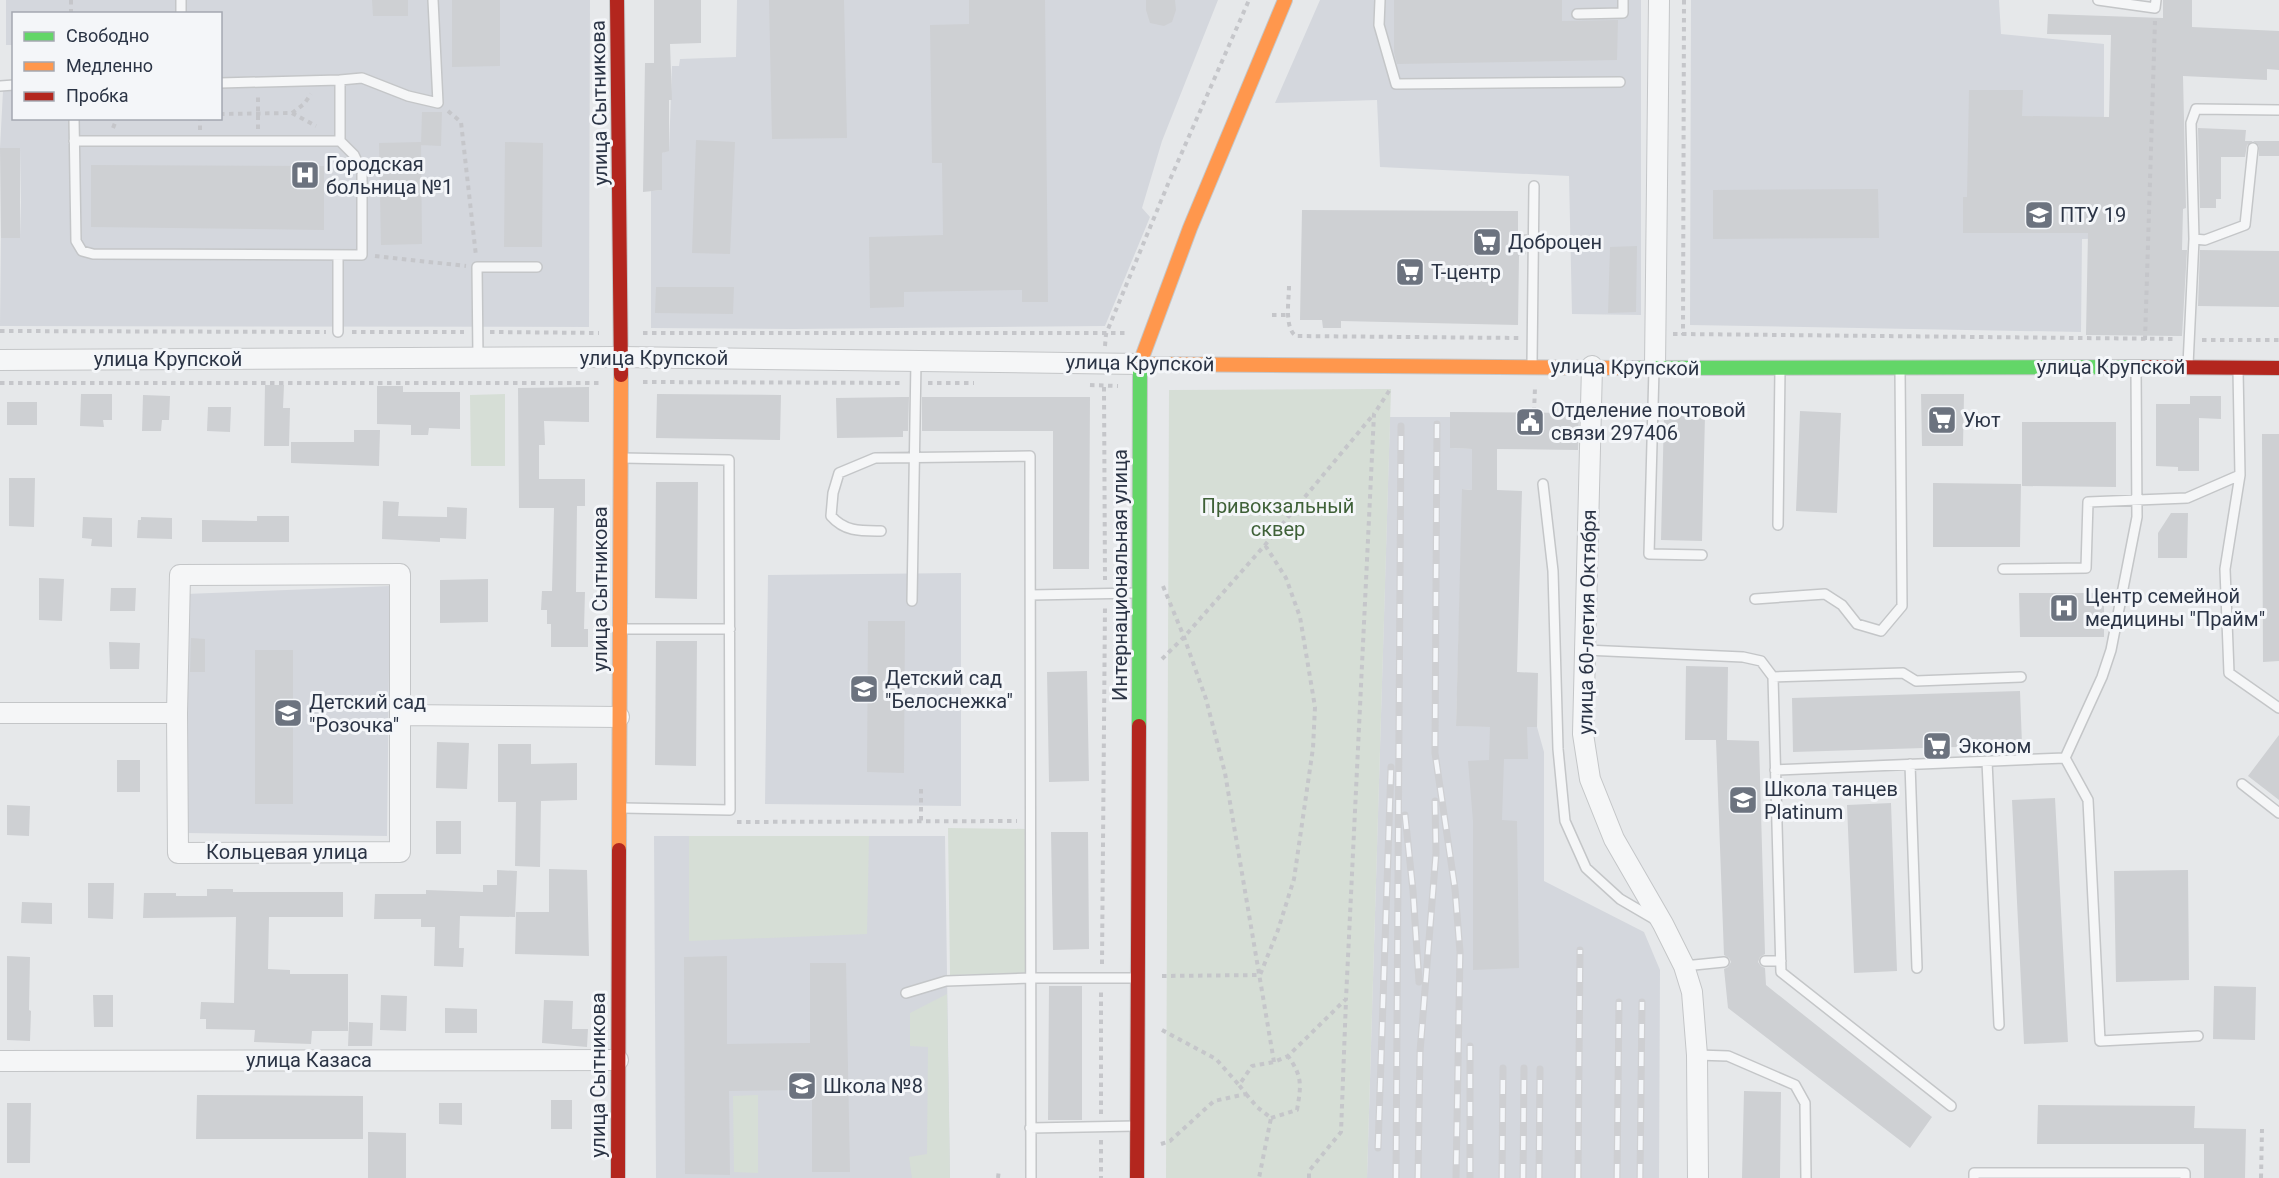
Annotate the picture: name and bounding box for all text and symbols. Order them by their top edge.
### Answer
legend [12,12,222,120]
street label: улица Сытникова [586,20,612,186]
text: Свободно [66,25,149,46]
text: Медленно [66,55,153,76]
text: Пробка [66,85,129,106]
place label: Городская больница №1 [326,152,453,199]
hospital icon: Городская больница №1 [289,159,321,191]
school or university icon: ПТУ 19 [2023,199,2055,231]
place label: ПТУ 19 [2060,203,2126,227]
supermarket icon: Доброцен [1471,226,1503,258]
place label: Доброцен [1508,230,1602,254]
supermarket icon: Т-центр [1394,256,1426,288]
place label: Т-центр [1431,260,1501,284]
street label: улица Крупской [580,346,728,370]
street label: улица Крупской [94,347,242,371]
street label: улица Крупской [1065,350,1215,376]
street label: улица Крупской [1550,354,1700,380]
street label: улица Крупской [2037,355,2185,379]
place label: Отделение почтовой связи 297406 [1551,398,1746,445]
supermarket icon: Уют [1926,404,1958,436]
public building icon: Отделение почтовой связи 297406 [1514,406,1546,438]
place label: Уют [1963,408,2001,432]
street label: Интернациональная улица [1108,449,1132,701]
park label: Привокзальный сквер [1202,494,1354,541]
street label: улица Сытникова [588,506,612,672]
street label: улица 60-летия Октября [1573,509,1601,735]
place label: Центр семейной медицины "Прайм" [2085,584,2265,631]
hospital icon: Центр семейной медицины "Прайм" [2048,592,2080,624]
place label: Детский сад "Белоснежка" [885,666,1013,713]
school or university icon: Детский сад "Белоснежка" [848,673,880,705]
place label: Детский сад "Розочка" [309,690,426,737]
school or university icon: Детский сад "Розочка" [272,697,304,729]
supermarket icon: Эконом [1921,730,1953,762]
place label: Эконом [1958,734,2031,758]
place label: Школа танцев Platinum [1764,777,1898,824]
school or university icon: Школа танцев Platinum [1727,784,1759,816]
street label: Кольцевая улица [206,840,368,864]
street label: улица Сытникова [586,992,610,1158]
street label: улица Казаса [246,1048,372,1072]
school or university icon: Школа №8 [786,1070,818,1102]
place label: Школа №8 [823,1074,923,1098]

